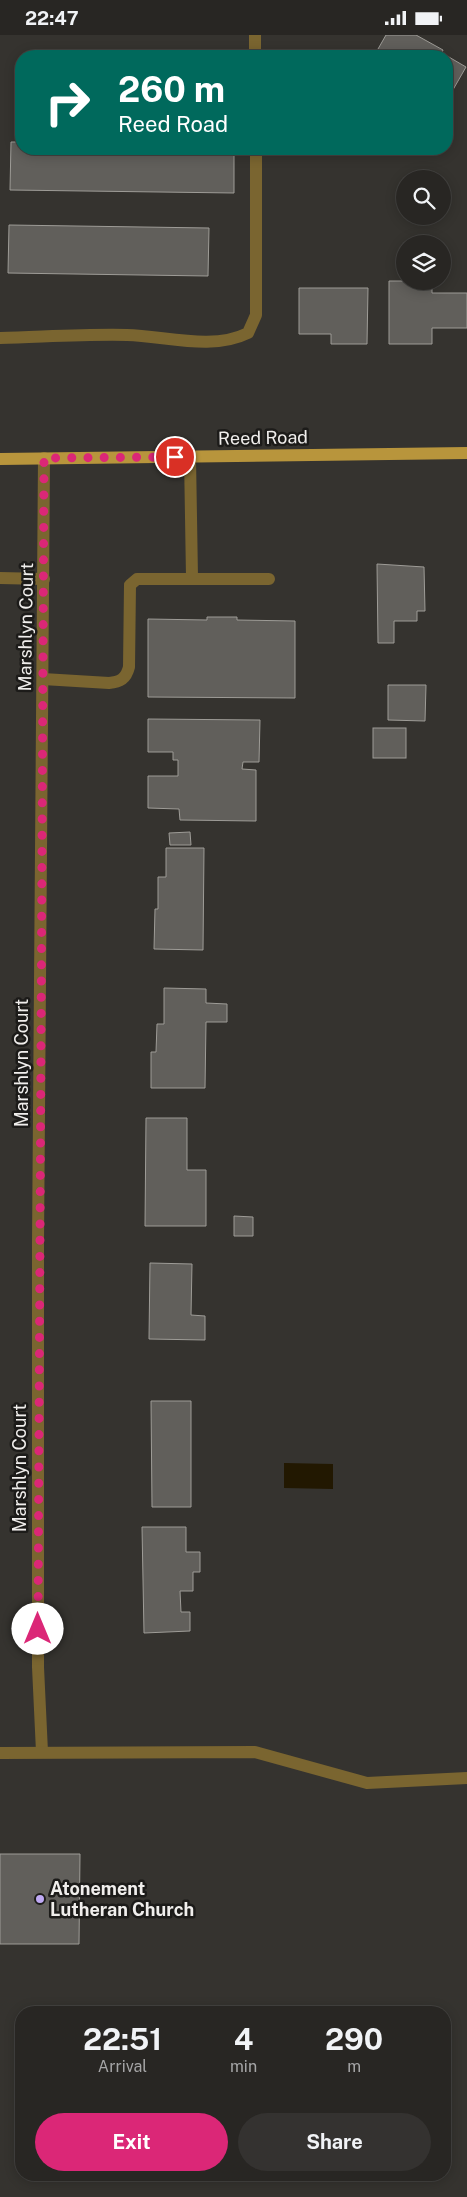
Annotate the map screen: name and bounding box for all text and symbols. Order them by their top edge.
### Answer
text: 22:47 [25,7,79,29]
text: 260 m [118,69,225,110]
icon: right [35,70,100,135]
text: Reed Road [118,111,228,137]
map controls [396,170,451,290]
button: search [396,170,451,225]
button: layers [396,235,451,290]
street label: Reed Road [218,426,308,449]
pin [154,436,196,478]
icon: arrive [161,443,189,471]
street label: Marshlyn Court [14,562,37,691]
street label: Marshlyn Court [11,999,32,1127]
street label: Marshlyn Court [9,1404,30,1532]
position arrow [11,1602,63,1654]
place label: Atonement Lutheran Church [50,1878,194,1920]
marker: Atonement Lutheran Church [34,1893,46,1905]
text: 22:51 [83,2021,162,2057]
text: 4 [234,2021,253,2057]
text: 290 [325,2021,383,2057]
text: Arrival [98,2057,147,2076]
text: min [230,2057,257,2076]
text: m [347,2057,361,2076]
button: Exit [35,2113,228,2171]
button: Share [238,2113,431,2171]

